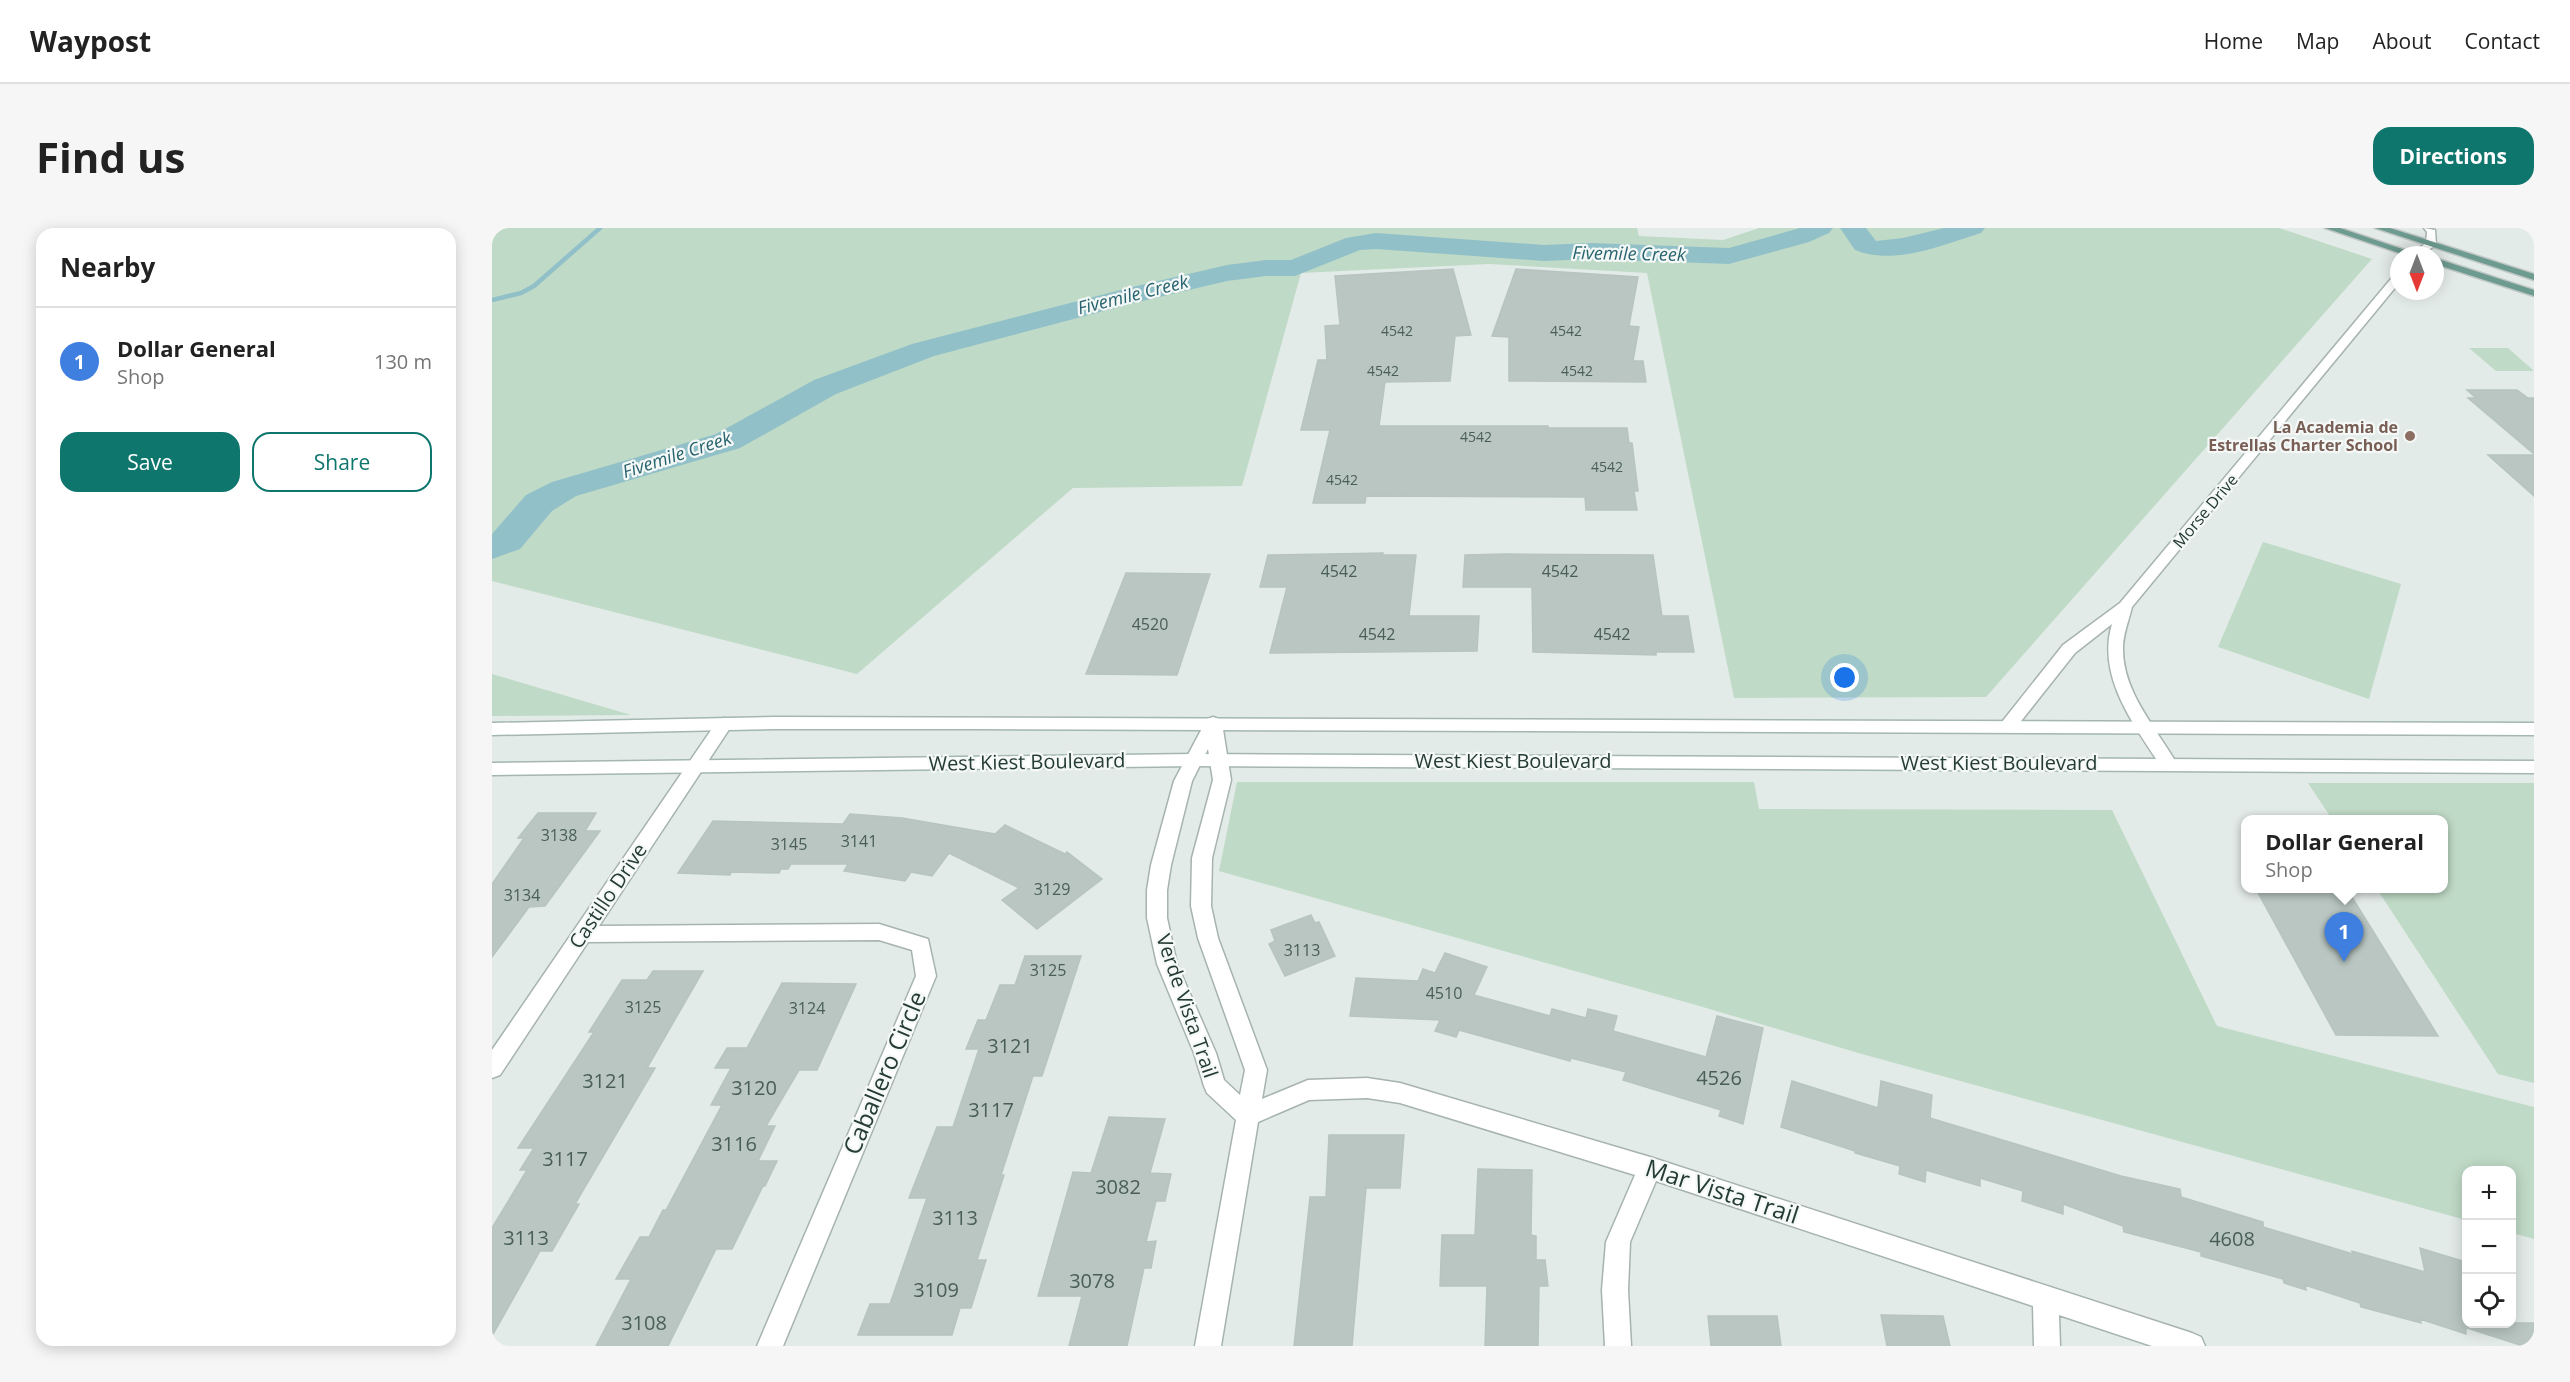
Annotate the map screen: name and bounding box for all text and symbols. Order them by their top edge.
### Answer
text: Waypost [30,22,151,60]
text: Home [2204,27,2263,55]
text: Map [2296,27,2339,55]
text: About [2372,27,2432,55]
text: Contact [2465,27,2540,55]
button: Directions [2373,127,2534,185]
text: Find us [36,128,185,185]
water label: Fivemile Creek [1572,240,1687,266]
north arrow [2390,246,2444,300]
text: Nearby [60,249,155,285]
water label: Fivemile Creek [1075,268,1192,319]
house number: 4542 [1381,321,1413,340]
house number: 4542 [1550,321,1582,340]
text: Dollar General [117,333,276,363]
text: 1 [74,348,85,375]
text: 130 m [374,348,432,375]
house number: 4542 [1367,361,1399,380]
house number: 4542 [1561,361,1593,380]
text: Shop [117,363,165,390]
place label: La Academia de Estrellas Charter School [2208,416,2398,456]
water label: Fivemile Creek [619,425,735,483]
house number: 4542 [1460,427,1492,446]
marker: La Academia de Estrellas Charter School [2403,429,2417,443]
button: Save [60,432,240,492]
button: Share [252,432,432,492]
house number: 4542 [1591,457,1623,476]
street label: Morse Drive [2167,469,2243,553]
house number: 4542 [1326,470,1358,489]
house number: 4542 [1321,560,1357,582]
house number: 4542 [1542,560,1578,582]
house number: 4520 [1132,613,1168,635]
house number: 4542 [1359,623,1395,645]
house number: 4542 [1594,623,1630,645]
your location [1830,663,1859,692]
street label: West Kiest Boulevard [928,746,1126,777]
street label: West Kiest Boulevard [1415,747,1611,774]
street label: West Kiest Boulevard [1901,749,2097,776]
popup [2241,815,2448,893]
house number: 3138 [541,824,577,846]
text: Dollar General [2265,826,2424,856]
house number: 3141 [841,830,877,852]
house number: 3145 [771,833,807,855]
street label: Castillo Drive [562,838,653,954]
text: Shop [2265,856,2313,883]
house number: 3129 [1034,878,1070,900]
house number: 3134 [504,884,540,906]
pin: 1 [2324,912,2364,962]
street label: Verde Vista Trail [1150,930,1225,1081]
house number: 3113 [1284,939,1320,961]
house number: 3125 [1030,959,1066,981]
house number: 4510 [1426,982,1462,1004]
street label: Caballero Circle [834,986,933,1159]
house number: 3125 [625,996,661,1018]
house number: 3124 [789,997,825,1019]
house number: 3121 [987,1032,1033,1059]
house number: 4526 [1696,1064,1742,1091]
house number: 3121 [582,1067,628,1094]
house number: 3120 [731,1074,777,1101]
house number: 3117 [968,1096,1014,1123]
house number: 3116 [711,1130,757,1157]
house number: 3117 [542,1145,588,1172]
street label: Mar Vista Trail [1642,1150,1803,1231]
map controls [2462,1166,2516,1328]
button: + [2462,1166,2516,1220]
house number: 3082 [1095,1173,1141,1200]
house number: 3113 [932,1204,978,1231]
button: − [2462,1220,2516,1274]
house number: 3113 [503,1224,549,1251]
house number: 4608 [2209,1225,2255,1252]
house number: 3078 [1069,1267,1115,1294]
button: locate [2462,1274,2516,1328]
house number: 3109 [913,1276,959,1303]
house number: 3108 [621,1309,667,1336]

